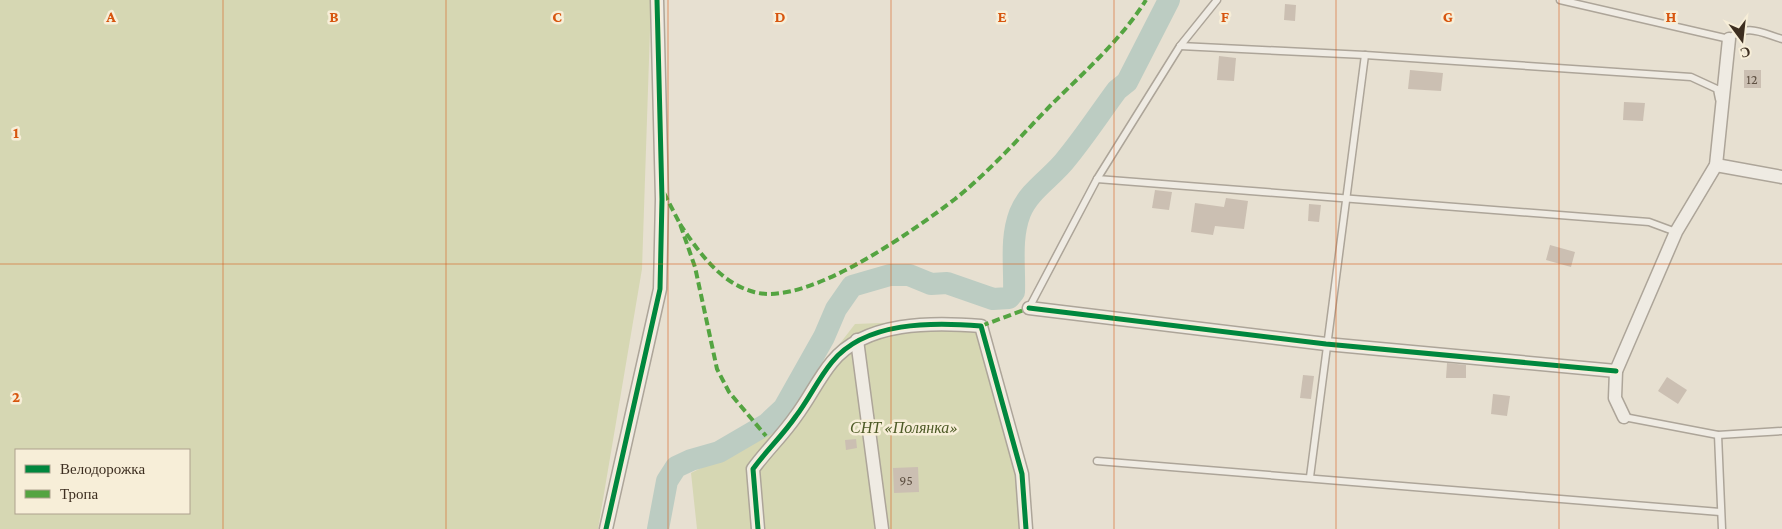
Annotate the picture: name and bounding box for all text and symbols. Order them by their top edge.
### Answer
text: A [105,8,116,25]
text: B [329,8,339,25]
text: C [552,8,562,25]
text: D [774,8,786,25]
text: E [997,8,1007,25]
text: F [1221,8,1230,25]
text: G [1443,8,1453,25]
text: H [1666,8,1677,25]
north arrow [1717,15,1767,65]
text: С [1738,44,1752,62]
house number: 12 [1746,71,1758,87]
text: 1 [13,124,19,141]
text: 2 [12,388,20,405]
park label: СНТ «Полянка» [850,419,958,436]
legend [15,449,190,514]
text: Велодорожка [60,461,145,477]
house number: 95 [899,472,913,488]
text: Тропа [60,486,99,502]

